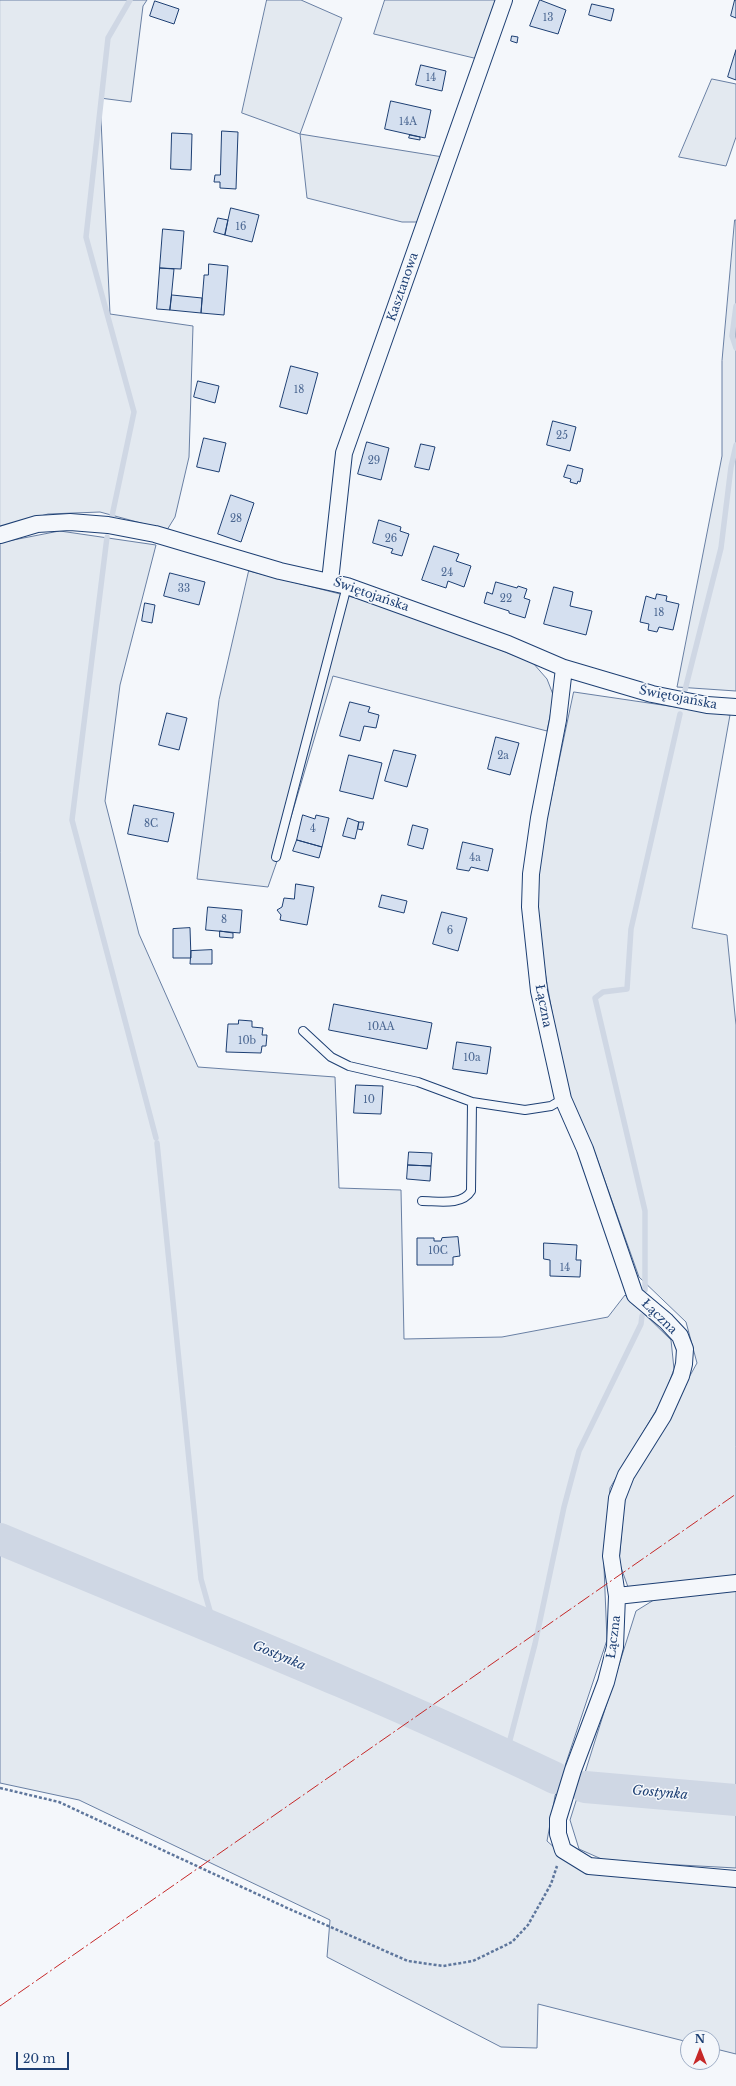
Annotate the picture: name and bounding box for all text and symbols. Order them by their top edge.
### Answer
house number: 13 [543,12,553,24]
house number: 14 [426,72,436,84]
house number: 14A [399,116,417,128]
house number: 16 [236,221,246,233]
street label: Kasztanowa [384,251,422,323]
house number: 18 [294,384,304,396]
house number: 25 [556,430,568,442]
house number: 29 [368,455,380,467]
house number: 28 [230,513,242,525]
house number: 26 [385,533,397,545]
house number: 24 [441,567,453,579]
street label: Świętojańska [331,575,411,615]
house number: 33 [178,583,190,595]
house number: 22 [500,593,512,605]
house number: 18 [654,607,664,619]
street label: Świętojańska [638,683,718,713]
house number: 2a [497,750,509,762]
house number: 8C [144,818,158,830]
house number: 4 [310,823,316,835]
house number: 4a [469,852,481,864]
house number: 8 [221,914,227,926]
house number: 6 [447,925,453,937]
street label: Łączna [532,983,554,1029]
house number: 10AA [368,1021,394,1033]
house number: 10b [238,1035,256,1047]
house number: 10a [463,1052,481,1064]
house number: 10 [363,1094,375,1106]
house number: 10C [428,1245,448,1257]
house number: 14 [560,1262,570,1274]
street label: Łączna [638,1297,680,1337]
street label: Łączna [604,1615,624,1659]
water label: Gostynka [250,1638,308,1674]
water label: Gostynka [631,1783,689,1803]
north arrow [680,2030,720,2070]
text: N [695,2032,705,2046]
scale bar [18,2044,71,2070]
text: 20 m [23,2051,55,2066]

